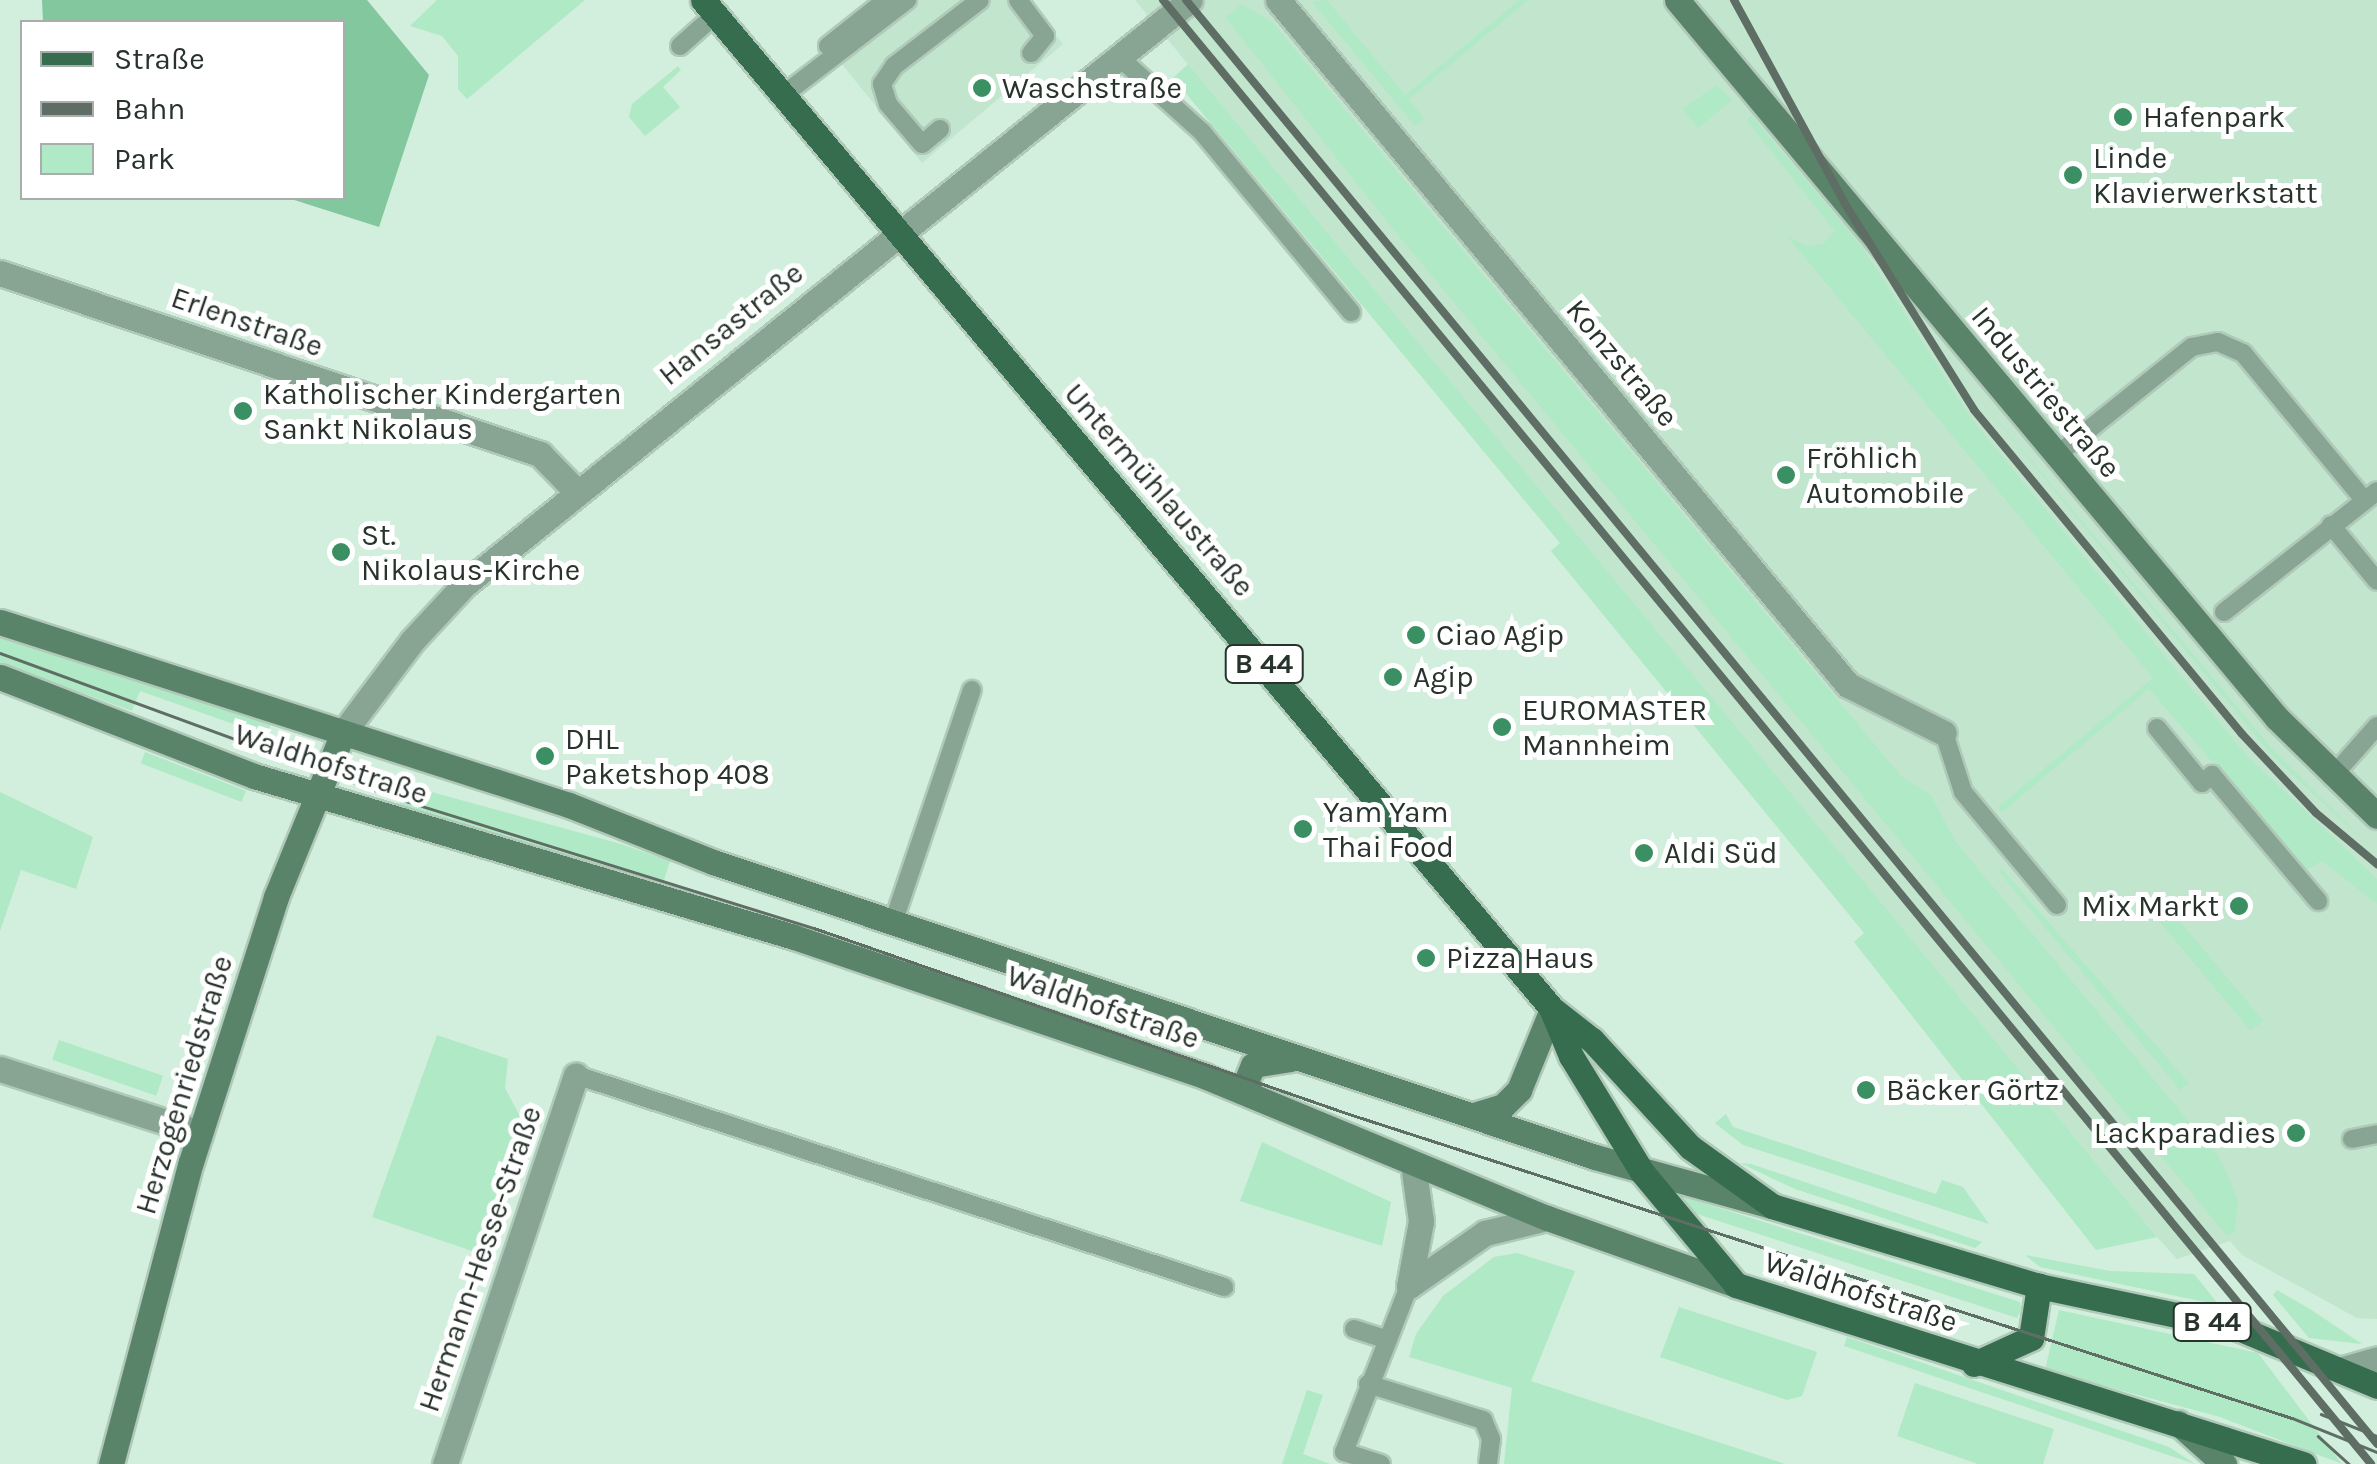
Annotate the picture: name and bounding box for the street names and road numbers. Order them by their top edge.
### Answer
street label: Hansastraße [652,255,810,393]
street label: Erlenstraße [167,279,327,365]
street label: Konzstraße [1558,292,1686,434]
street label: Industriestraße [1964,299,2128,485]
street label: Untermühlaustraße [1057,376,1261,604]
road number: B 44 [1224,641,1304,687]
street label: Waldhofstraße [230,716,432,812]
street label: Herzogenriedstraße [128,951,240,1219]
street label: Waldhofstraße [1002,957,1204,1057]
street label: Hermann-Hesse-Straße [411,1101,549,1417]
street label: Waldhofstraße [1760,1244,1962,1340]
road number: B 44 [2172,1299,2252,1345]

